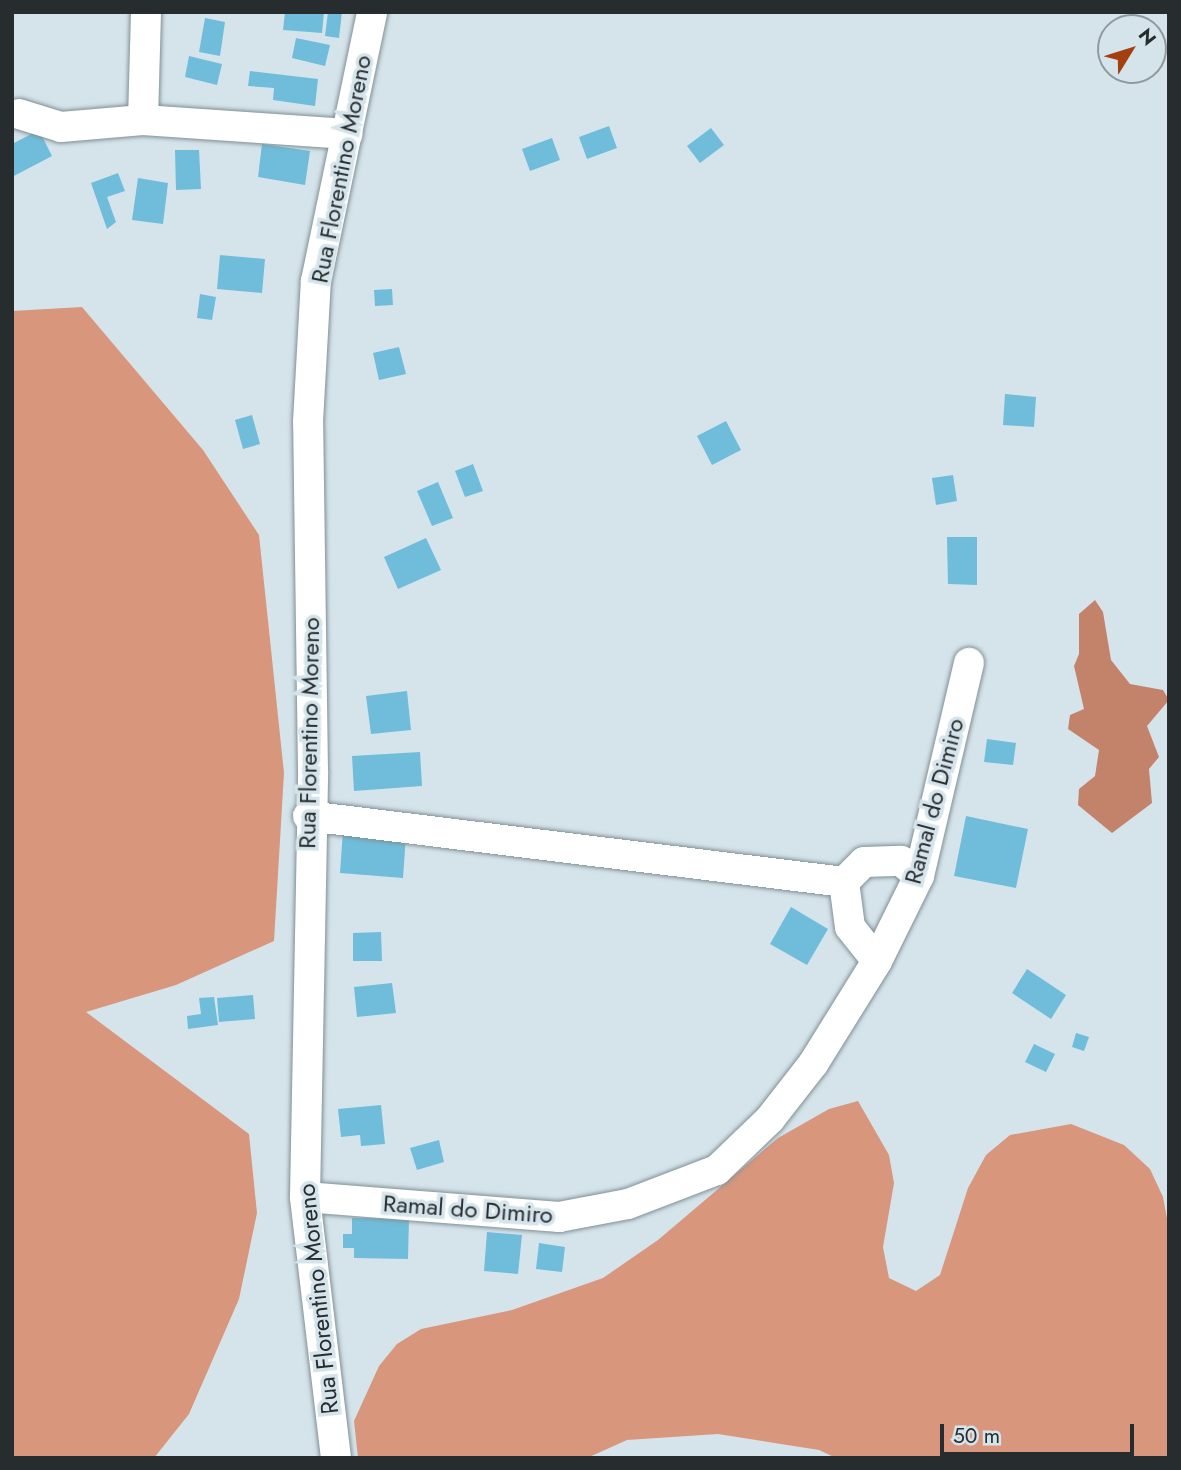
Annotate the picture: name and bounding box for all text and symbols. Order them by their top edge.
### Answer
north arrow [1097,14,1167,84]
text: N [1132,23,1163,51]
street label: Rua Florentino Moreno [305,53,377,285]
street label: Rua Florentino Moreno [293,617,325,849]
street label: Ramal do Dimiro [898,715,970,887]
street label: Rua Florentino Moreno [292,1182,344,1416]
street label: Ramal do Dimiro [382,1189,554,1229]
scale bar [943,1410,1137,1454]
text: 50 m [953,1421,1000,1451]

